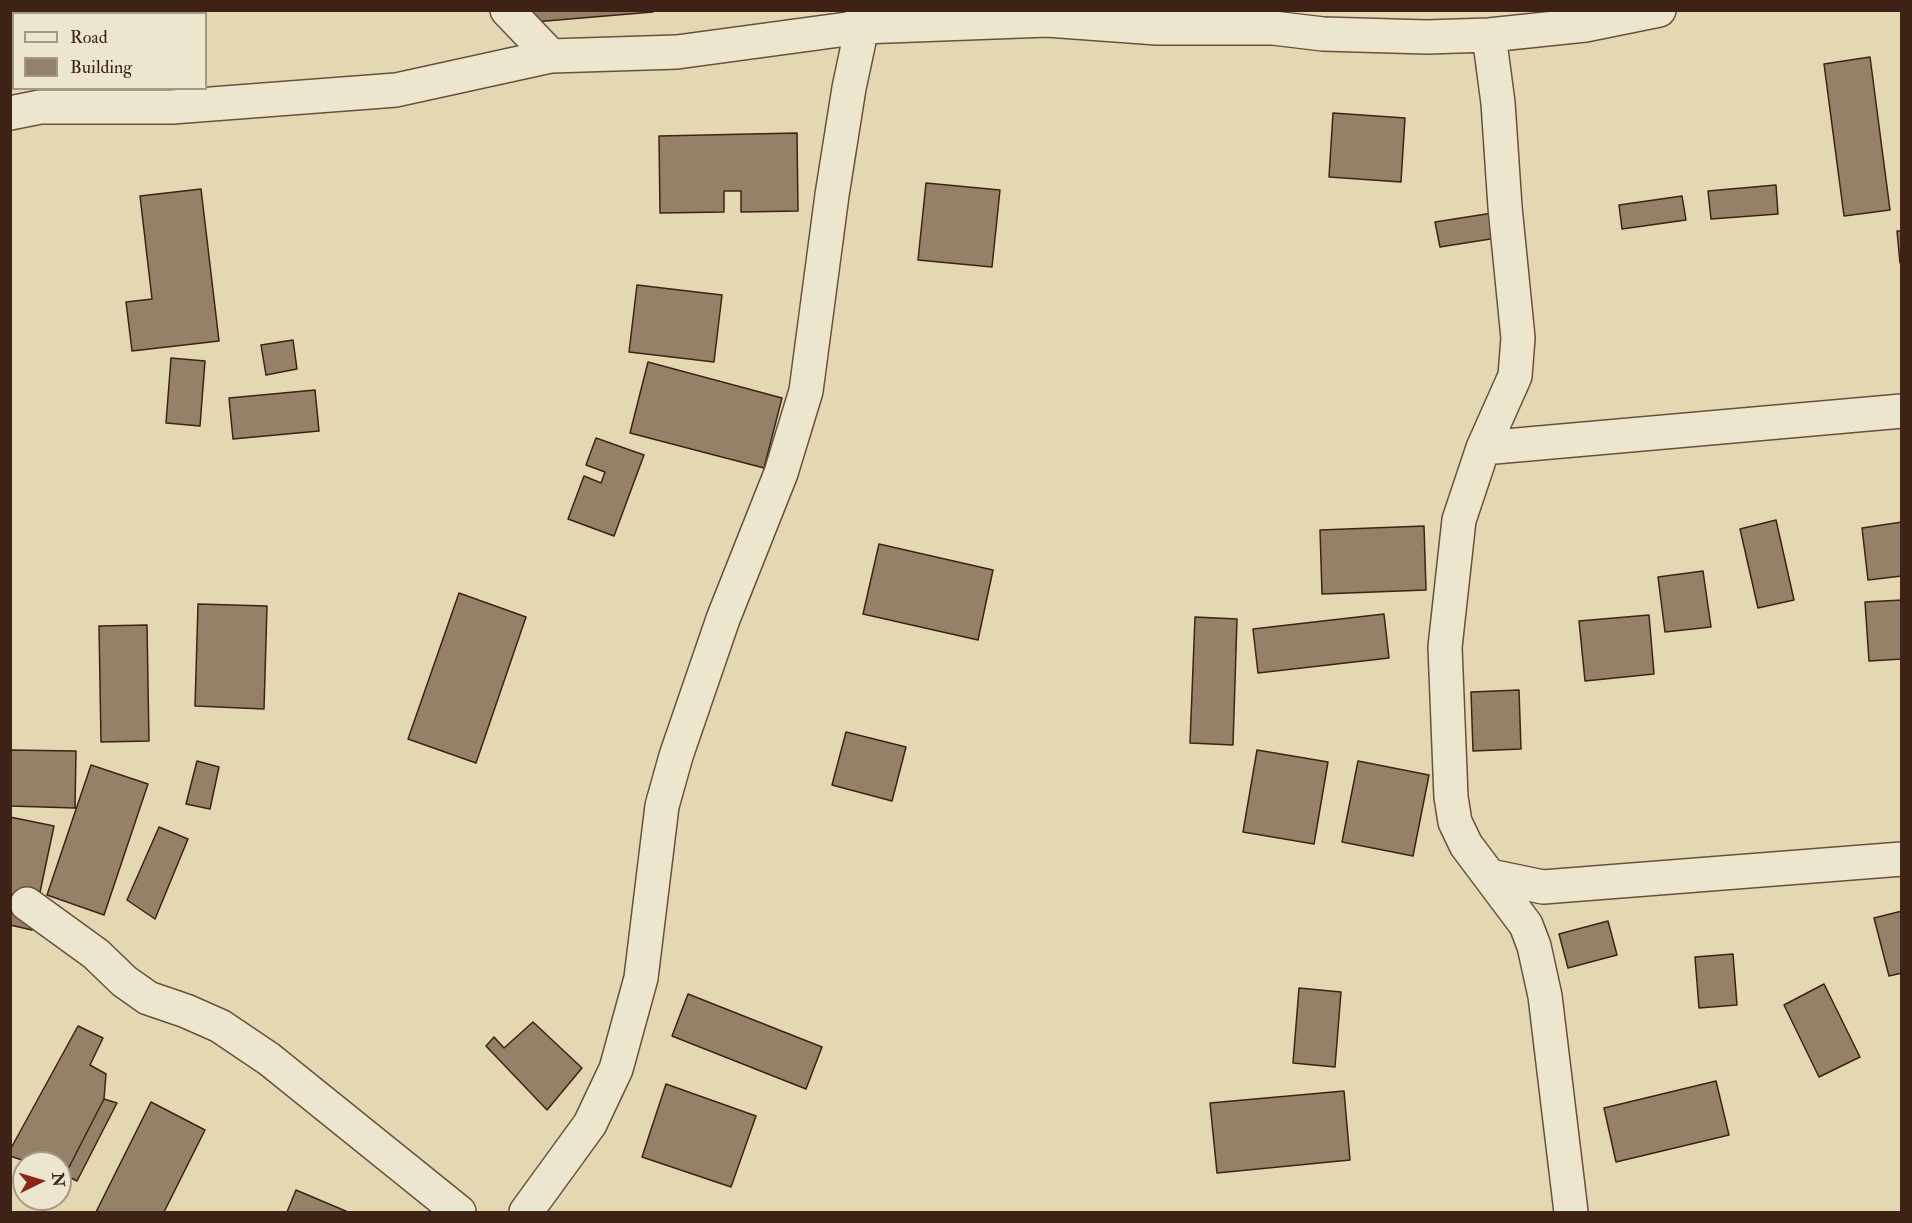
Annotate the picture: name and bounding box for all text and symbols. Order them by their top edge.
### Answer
legend [12,12,207,90]
text: Road [70,26,108,49]
text: Building [70,56,132,79]
north arrow [12,1151,72,1211]
text: N [47,1172,69,1188]

